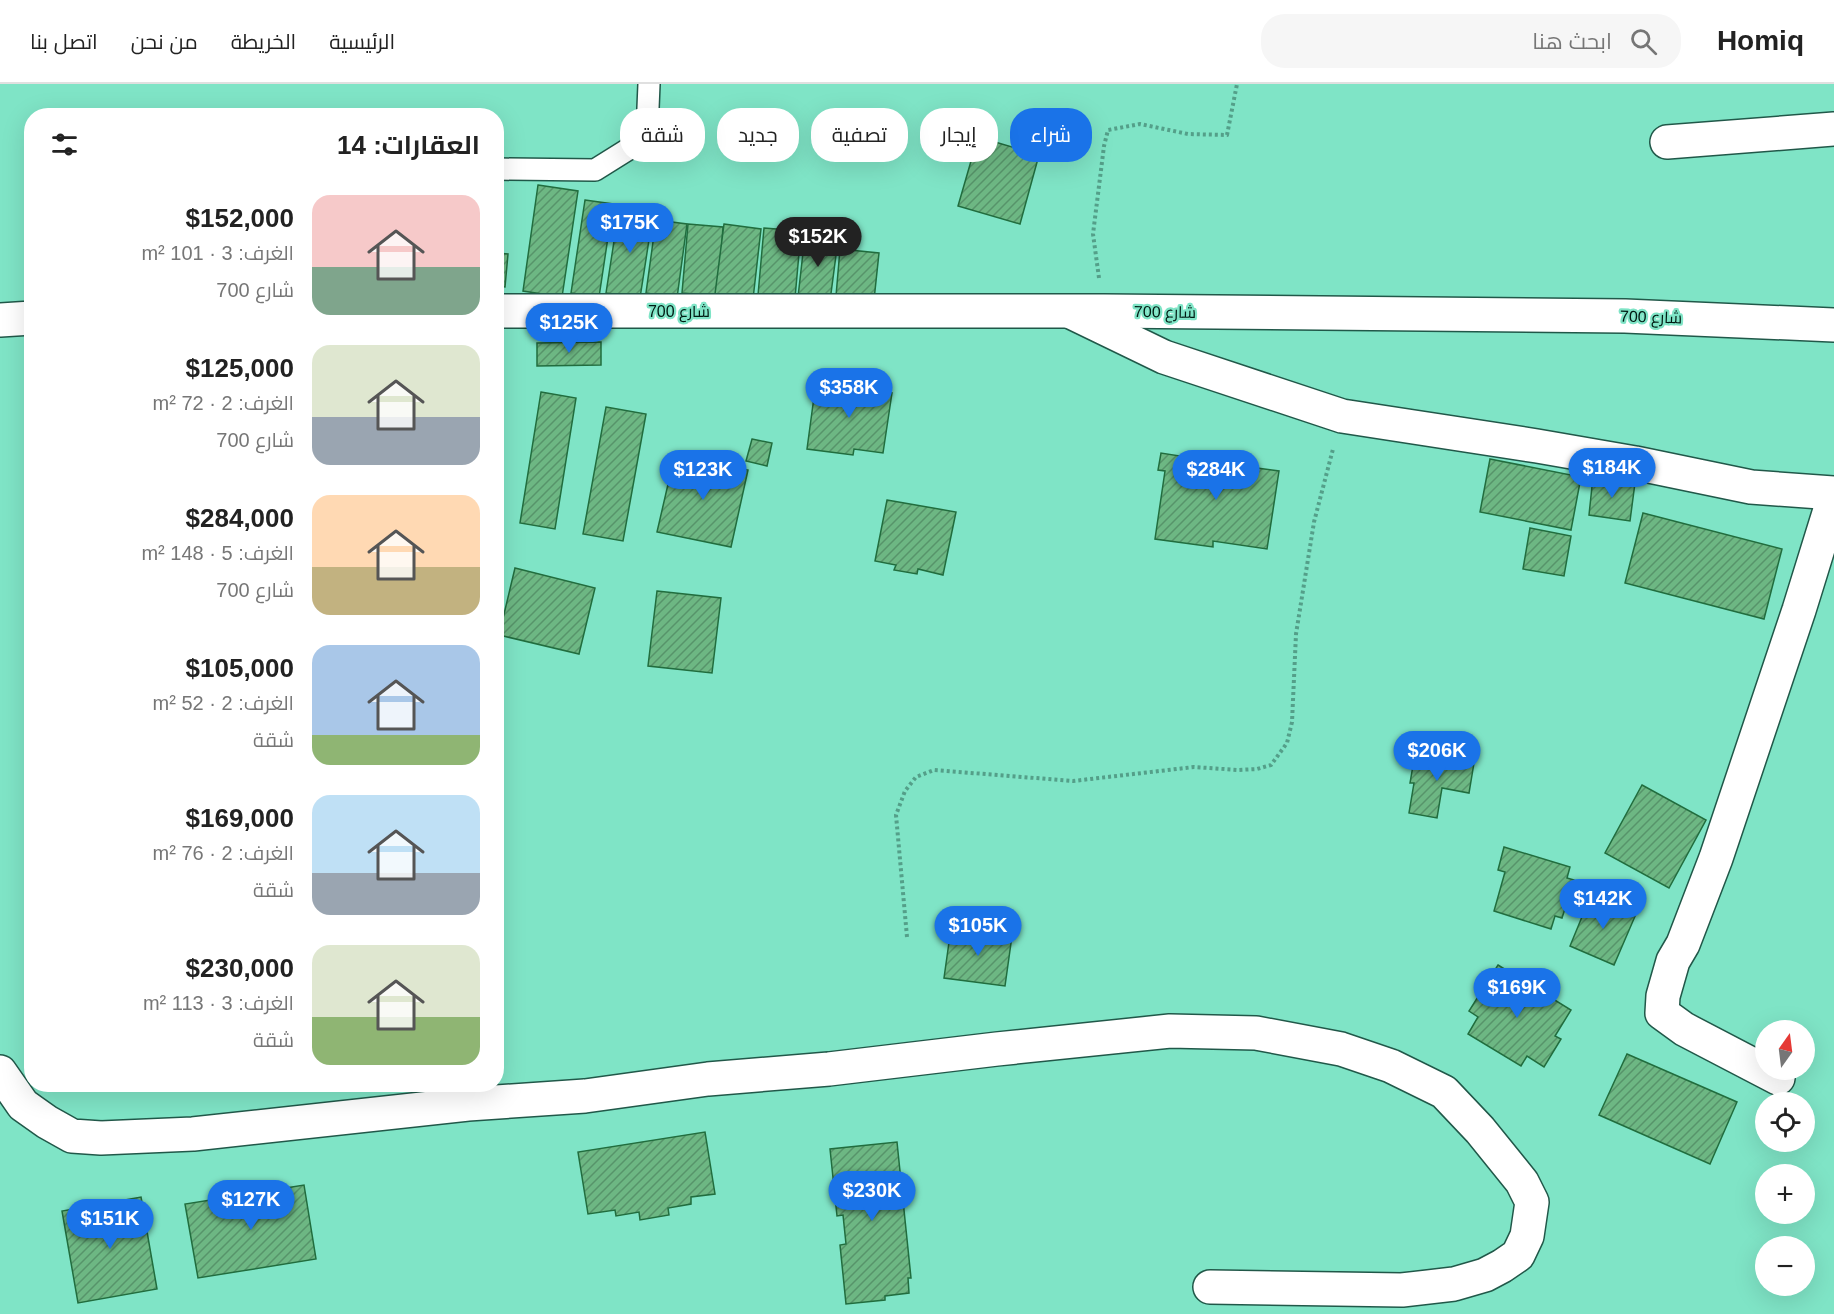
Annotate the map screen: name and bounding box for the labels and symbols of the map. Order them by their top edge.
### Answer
pin: $175K [588,203,672,254]
pin: $152K [776,217,860,268]
pin: $125K [527,303,611,354]
street label: شارع 700 [648,303,710,323]
street label: شارع 700 [1134,303,1196,324]
street label: شارع 700 [1620,307,1682,330]
pin: $358K [807,368,891,419]
pin: $184K [1570,448,1654,499]
pin: $123K [661,450,745,501]
pin: $284K [1174,450,1258,501]
pin: $206K [1395,731,1479,782]
pin: $142K [1561,879,1645,930]
pin: $105K [936,906,1020,957]
pin: $169K [1475,968,1559,1019]
north arrow [1755,1020,1815,1080]
pin: $230K [830,1171,914,1222]
pin: $127K [209,1180,293,1231]
pin: $151K [68,1199,152,1250]

